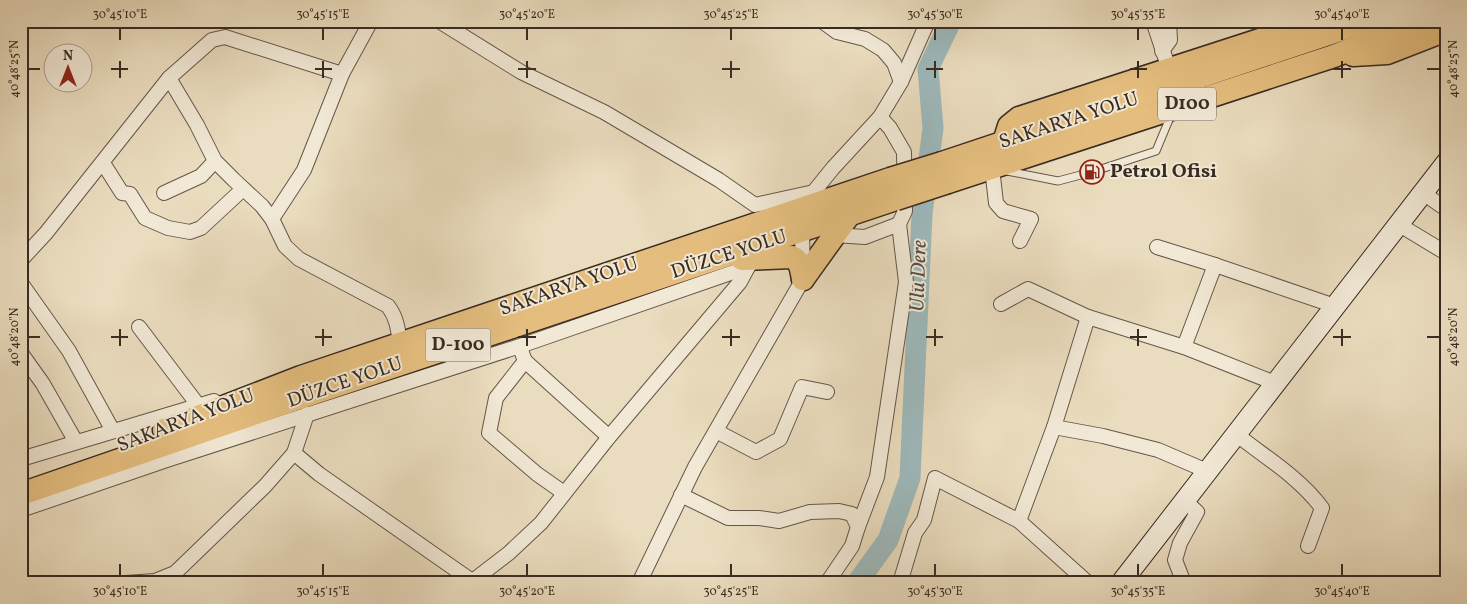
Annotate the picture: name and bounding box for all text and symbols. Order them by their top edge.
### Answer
text: 30°45'10"E [93,7,147,23]
text: 30°45'15"E [296,7,350,23]
text: 30°45'20"E [499,7,555,23]
text: 30°45'25"E [704,7,758,23]
text: 30°45'30"E [907,7,963,23]
text: 30°45'35"E [1111,7,1165,23]
text: 30°45'40"E [1314,7,1370,23]
text: 40°48'25"N [7,40,23,98]
text: 40°48'25"N [1446,40,1462,98]
north arrow [42,42,92,92]
text: N [63,47,73,66]
street label: SAKARYA YOLU [996,85,1142,157]
road number: D100 [1158,88,1216,120]
place label: Petrol Ofisi [1110,158,1217,186]
fuel station icon: Petrol Ofisi [1079,159,1105,185]
street label: DÜZCE YOLU [667,223,791,287]
water label: Ulu Dere [903,239,935,312]
street label: SAKARYA YOLU [496,250,642,324]
text: 40°48'20"N [7,307,23,367]
text: 40°48'20"N [1446,307,1462,367]
road number: D-100 [426,328,490,362]
street label: DÜZCE YOLU [284,350,406,416]
street label: SAKARYA YOLU [113,382,259,460]
text: 30°45'10"E [93,584,147,600]
text: 30°45'15"E [296,584,350,600]
text: 30°45'20"E [499,584,555,600]
text: 30°45'25"E [704,584,758,600]
text: 30°45'30"E [907,584,963,600]
text: 30°45'35"E [1111,584,1165,600]
text: 30°45'40"E [1314,584,1370,600]

